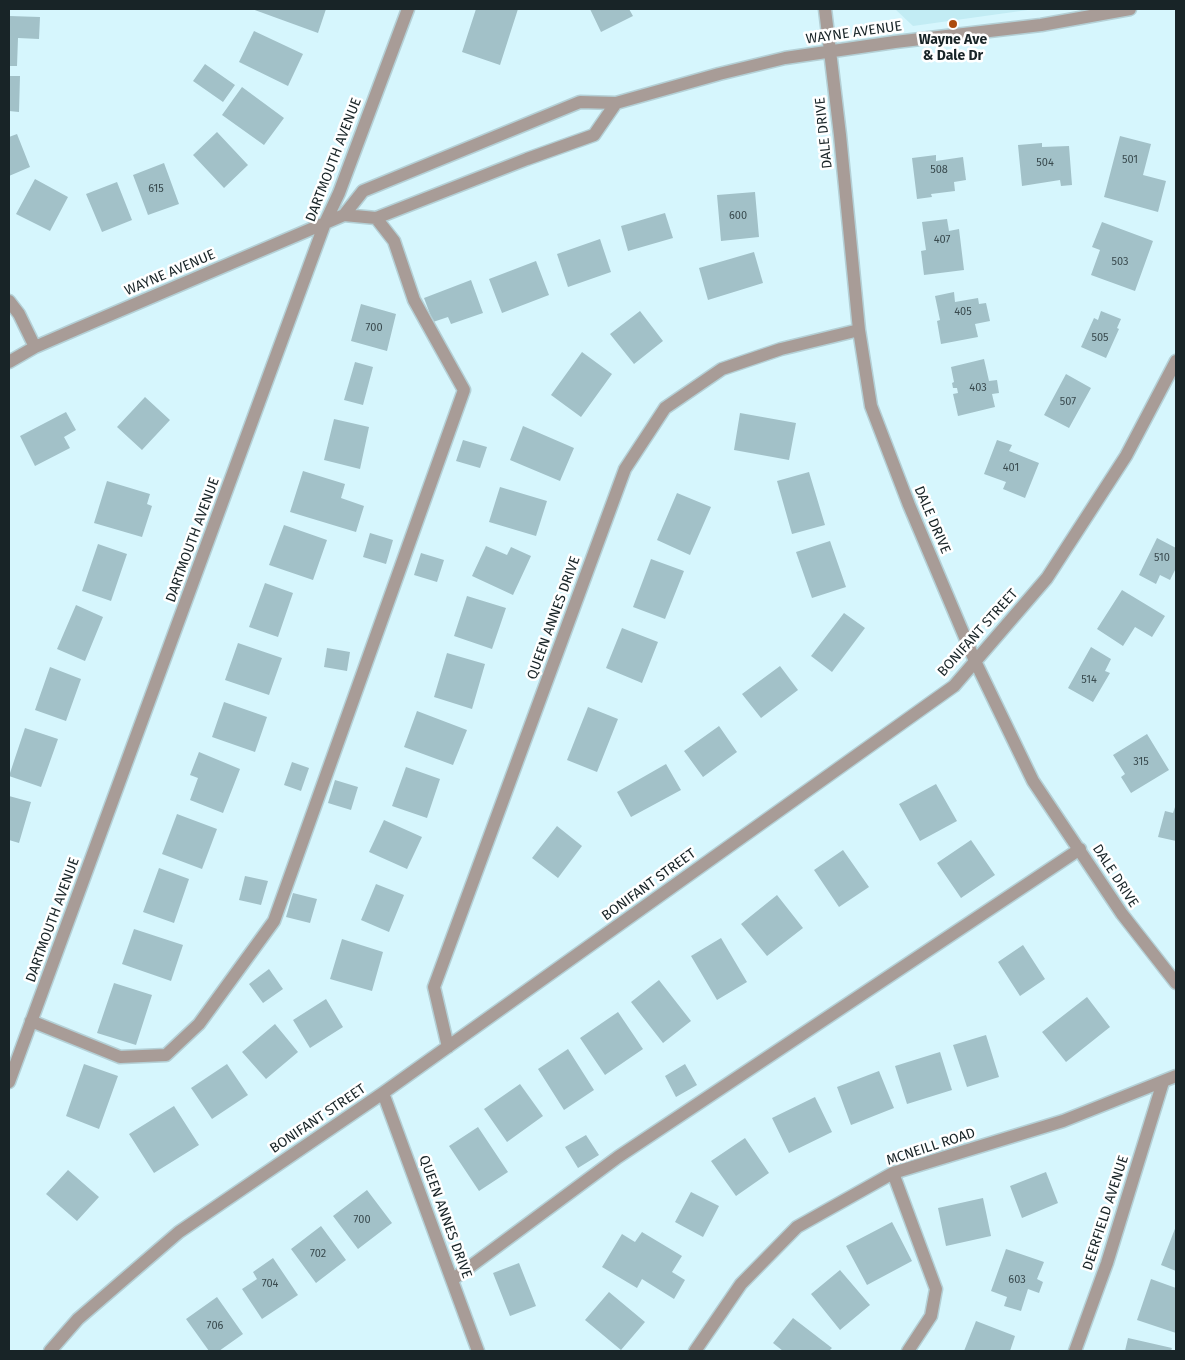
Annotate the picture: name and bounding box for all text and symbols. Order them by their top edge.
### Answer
street label: WAYNE AVENUE [805,18,903,48]
marker: Wayne Ave & Dale Dr [947,18,959,30]
place label: Wayne Ave & Dale Dr [919,32,987,64]
street label: DARTMOUTH AVENUE [303,96,365,224]
street label: DALE DRIVE [812,96,836,170]
house number: 501 [1122,153,1138,167]
house number: 504 [1036,156,1054,170]
house number: 508 [930,163,948,177]
house number: 615 [148,182,164,196]
house number: 600 [729,209,747,223]
house number: 407 [934,233,950,247]
street label: WAYNE AVENUE [122,246,218,300]
house number: 503 [1111,255,1129,269]
house number: 405 [954,305,972,319]
house number: 700 [365,321,383,335]
house number: 505 [1091,331,1109,345]
house number: 403 [969,381,987,395]
house number: 507 [1060,395,1076,409]
house number: 401 [1003,461,1019,475]
street label: DARTMOUTH AVENUE [163,475,223,605]
street label: DALE DRIVE [910,484,954,556]
house number: 510 [1154,551,1170,565]
street label: QUEEN ANNES DRIVE [524,554,584,682]
street label: BONIFANT STREET [934,586,1022,680]
house number: 514 [1081,673,1097,687]
house number: 315 [1133,755,1149,769]
street label: DALE DRIVE [1088,841,1142,911]
street label: BONIFANT STREET [599,845,699,925]
street label: DARTMOUTH AVENUE [23,855,83,985]
street label: BONIFANT STREET [267,1081,369,1157]
street label: MCNEILL ROAD [884,1125,978,1169]
street label: QUEEN ANNES DRIVE [415,1153,475,1281]
street label: DEERFIELD AVENUE [1079,1153,1133,1273]
house number: 700 [353,1213,371,1227]
house number: 702 [310,1247,326,1261]
house number: 603 [1008,1273,1026,1287]
house number: 704 [262,1277,278,1291]
house number: 706 [207,1319,223,1333]

